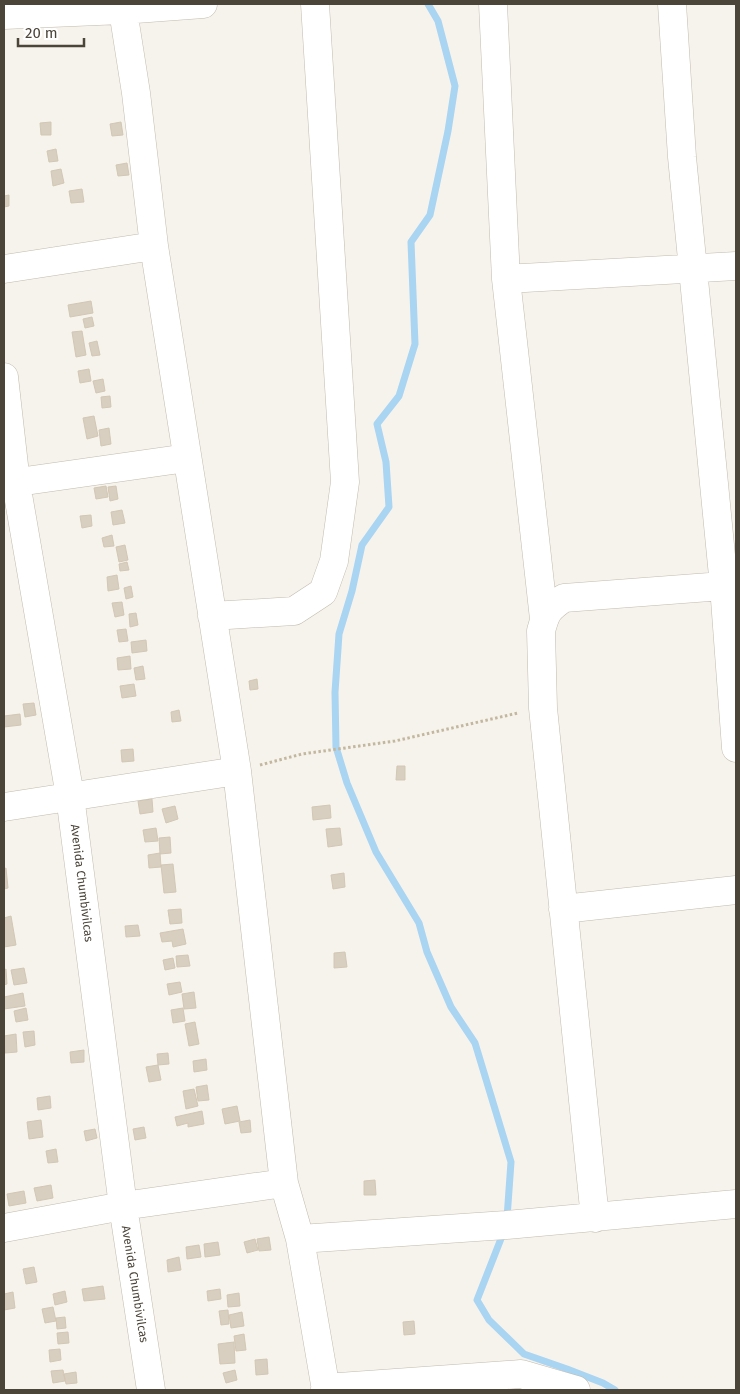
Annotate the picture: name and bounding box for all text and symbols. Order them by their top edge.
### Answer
scale bar [18,15,84,47]
text: 20 m [25,24,58,42]
street label: Avenida Chumbivilcas [68,823,96,943]
street label: Avenida Chumbivilcas [119,1224,151,1344]

